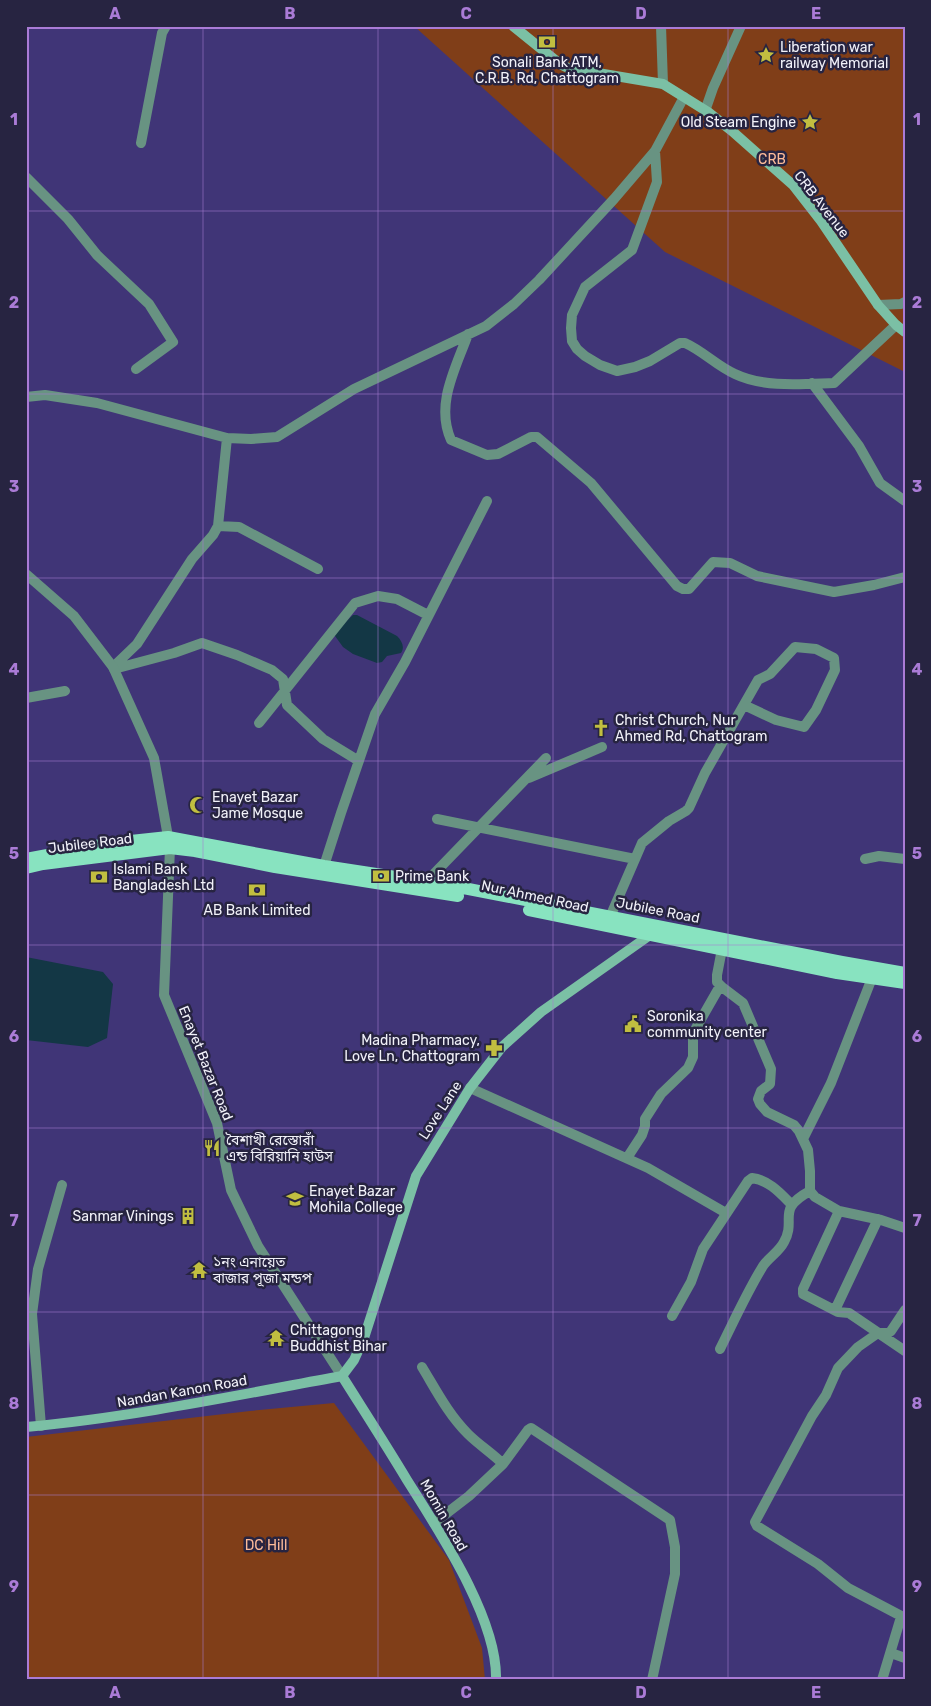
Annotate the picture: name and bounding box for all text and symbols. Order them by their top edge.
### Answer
text: A [109,4,121,23]
text: B [284,4,296,23]
text: C [460,4,472,23]
text: D [635,4,647,23]
text: E [811,4,821,23]
bank icon: Sonali Bank ATM, C.R.B. Rd, Chattogram [537,32,557,52]
place label: Liberation war railway Memorial [780,39,888,72]
place icon: Liberation war railway Memorial [756,45,776,65]
place label: Sonali Bank ATM, C.R.B. Rd, Chattogram [475,54,619,87]
text: 1 [10,110,18,129]
text: 1 [913,110,921,129]
place icon: Old Steam Engine [800,112,820,132]
place label: Old Steam Engine [681,114,796,131]
park label: CRB [758,151,786,168]
street label: CRB Avenue [790,168,853,241]
text: 2 [9,293,19,312]
text: 2 [912,293,922,312]
text: 3 [9,477,19,496]
text: 3 [912,477,922,496]
text: 4 [9,660,20,679]
text: 4 [912,660,923,679]
place label: Christ Church, Nur Ahmed Rd, Chattogram [615,712,768,745]
church icon: Christ Church, Nur Ahmed Rd, Chattogram [591,718,611,738]
place label: Enayet Bazar Jame Mosque [212,789,303,822]
mosque icon: Enayet Bazar Jame Mosque [188,795,208,815]
street label: Jubilee Road [47,830,133,857]
text: 5 [9,844,19,863]
text: 5 [912,844,922,863]
place label: Islami Bank Bangladesh Ltd [113,861,214,894]
bank icon: Prime Bank [371,866,391,886]
bank icon: Islami Bank Bangladesh Ltd [89,867,109,887]
place label: Prime Bank [395,868,470,885]
street label: Nur Ahmed Road [480,877,590,916]
bank icon: AB Bank Limited [247,880,267,900]
street label: Jubilee Road [615,894,701,927]
place label: AB Bank Limited [204,902,311,919]
street label: Enayet Bazar Road [175,1003,236,1123]
place label: Soronika community center [647,1008,767,1041]
public building icon: Soronika community center [623,1014,643,1034]
text: 6 [9,1027,19,1046]
text: 6 [912,1027,922,1046]
place label: Madina Pharmacy, Love Ln, Chattogram [344,1032,480,1065]
pharmacy icon: Madina Pharmacy, Love Ln, Chattogram [484,1038,504,1058]
street label: Love Lane [415,1078,466,1143]
place label: বৈশাখী রেস্তোরাঁ এন্ড বিরিয়ানি হাউস [225,1131,333,1165]
restaurant icon: বৈশাখী রেস্তোরাঁ এন্ড বিরিয়ানি হাউস [202,1138,222,1158]
place label: Enayet Bazar Mohila College [309,1183,403,1216]
school or university icon: Enayet Bazar Mohila College [285,1189,305,1209]
building icon: Sanmar Vinings [178,1206,198,1226]
place label: Sanmar Vinings [72,1208,174,1225]
text: 7 [9,1211,19,1230]
text: 7 [912,1211,922,1230]
place label: ১নং এনায়েত বাজার পূজা মন্ডপ [212,1254,313,1287]
temple icon: ১নং এনায়েত বাজার পূজা মন্ডপ [189,1260,209,1280]
place label: Chittagong Buddhist Bihar [290,1322,387,1355]
temple icon: Chittagong Buddhist Bihar [266,1328,286,1348]
street label: Nandan Kanon Road [116,1372,248,1411]
text: 8 [9,1394,20,1413]
text: 8 [912,1394,923,1413]
street label: Momin Road [416,1476,471,1554]
park label: DC Hill [245,1537,287,1554]
text: 9 [9,1577,19,1596]
text: 9 [912,1577,922,1596]
text: A [109,1683,121,1702]
text: B [284,1683,296,1702]
text: C [460,1683,472,1702]
text: D [635,1683,647,1702]
text: E [811,1683,821,1702]

